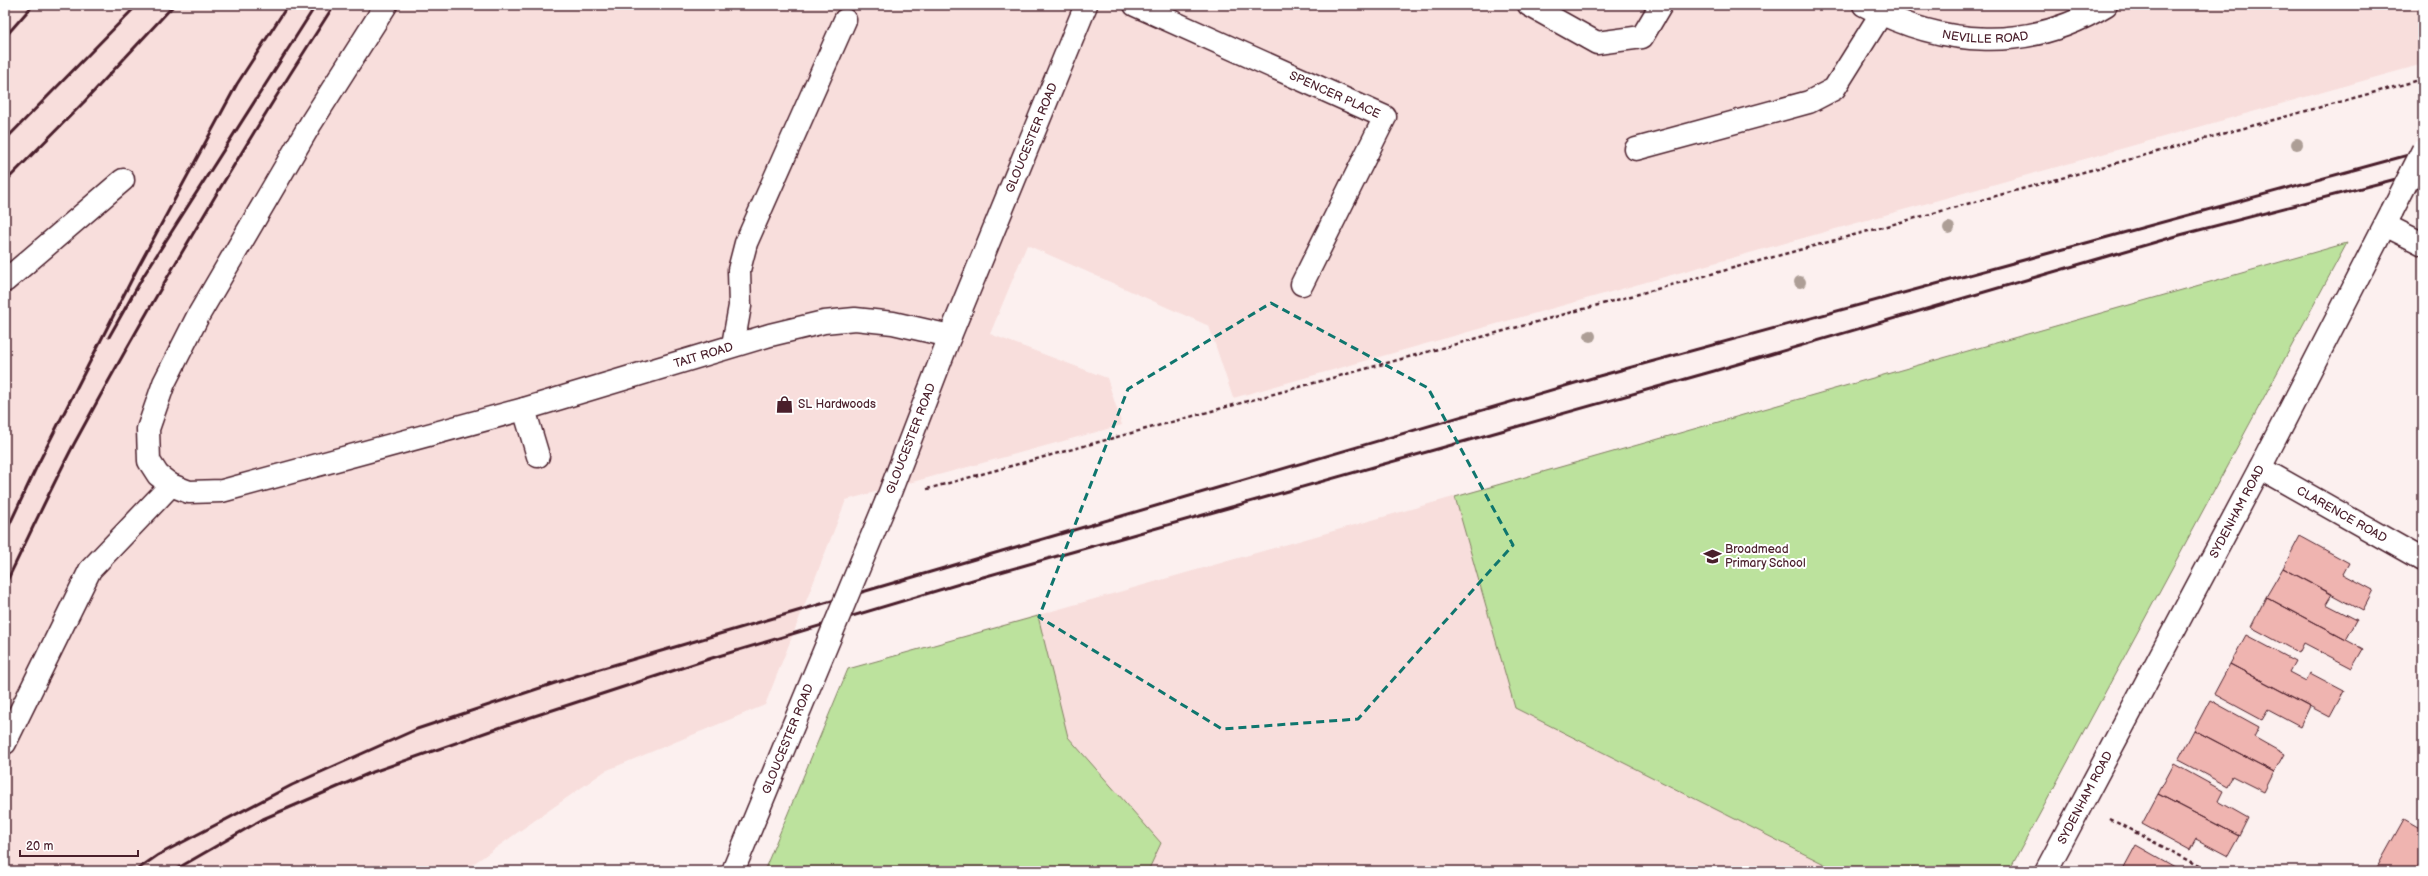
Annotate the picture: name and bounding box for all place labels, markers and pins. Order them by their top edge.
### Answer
shop icon: SL Hardwoods [775,394,795,414]
place label: SL Hardwoods [798,397,876,412]
place label: Broadmead Primary School [1725,542,1806,571]
school or university icon: Broadmead Primary School [1702,546,1722,566]

